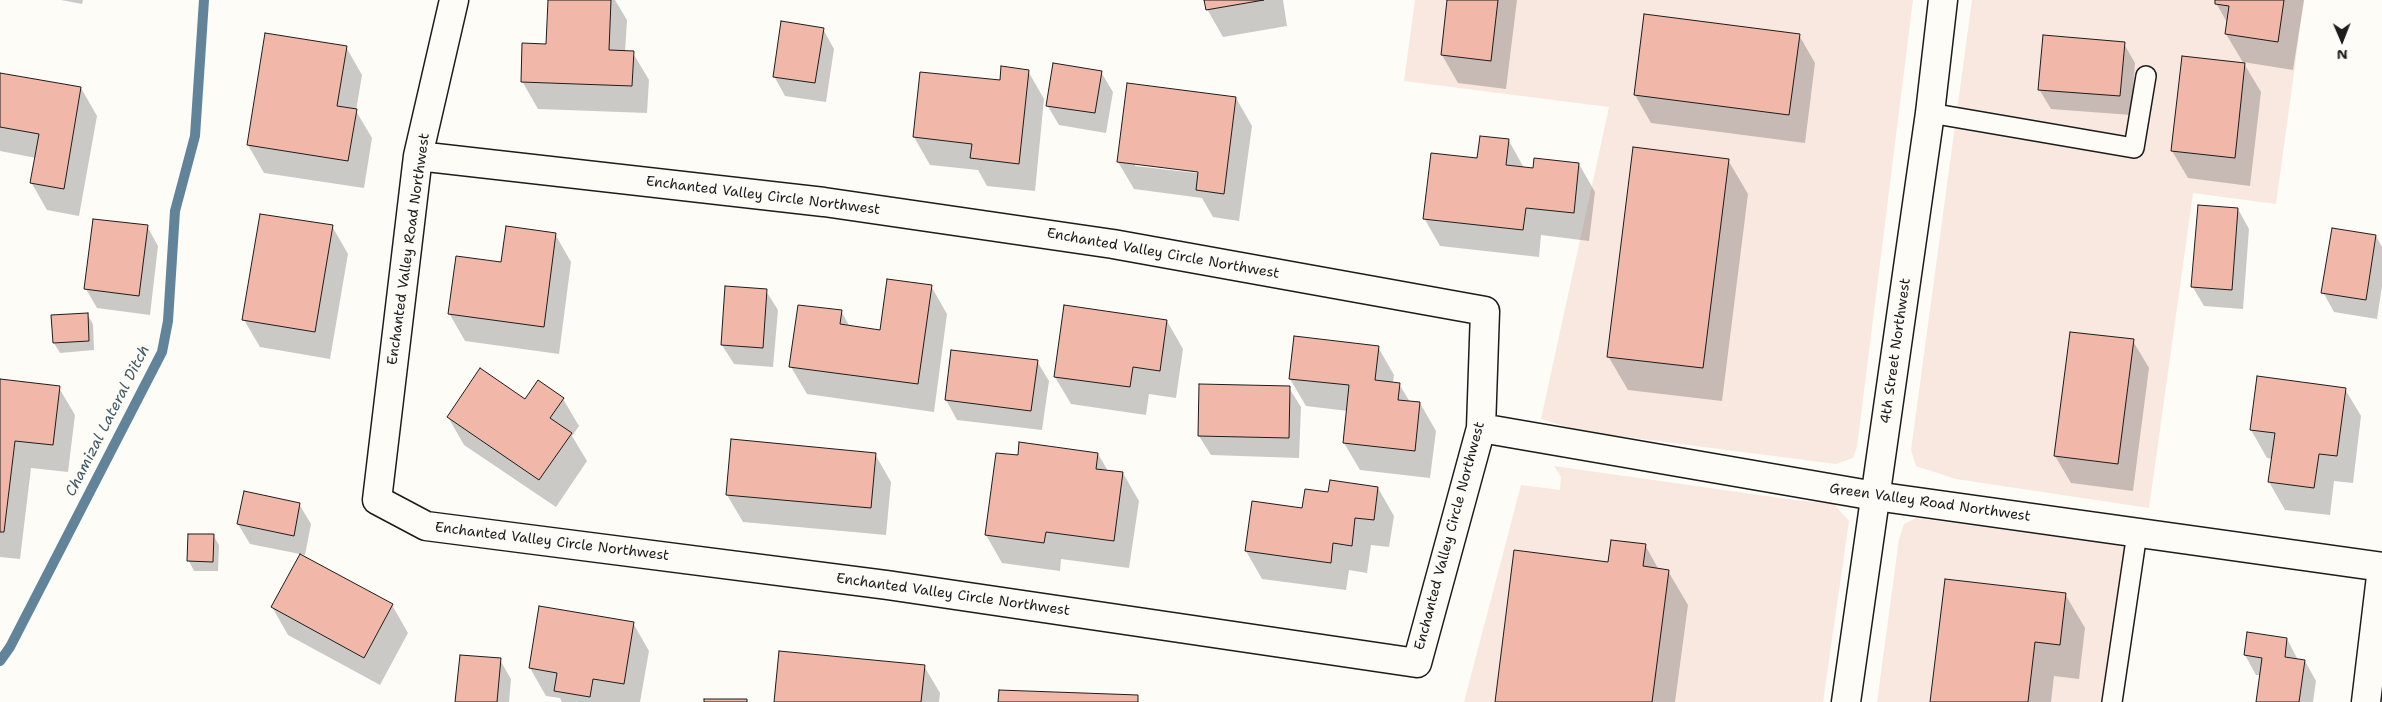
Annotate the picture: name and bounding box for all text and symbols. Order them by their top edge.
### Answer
north arrow [2317,15,2367,65]
text: N [2337,46,2348,64]
street label: Enchanted Valley Road Northwest [384,132,434,366]
street label: Enchanted Valley Circle Northwest [645,173,881,219]
street label: Enchanted Valley Circle Northwest [1045,225,1281,283]
street label: 4th Street Northwest [1877,277,1915,425]
water label: Chamizal Lateral Ditch [62,342,154,500]
street label: Enchanted Valley Circle Northwest [1411,420,1489,652]
street label: Green Valley Road Northwest [1828,481,2032,525]
street label: Enchanted Valley Circle Northwest [434,519,670,565]
street label: Enchanted Valley Circle Northwest [835,570,1071,620]

